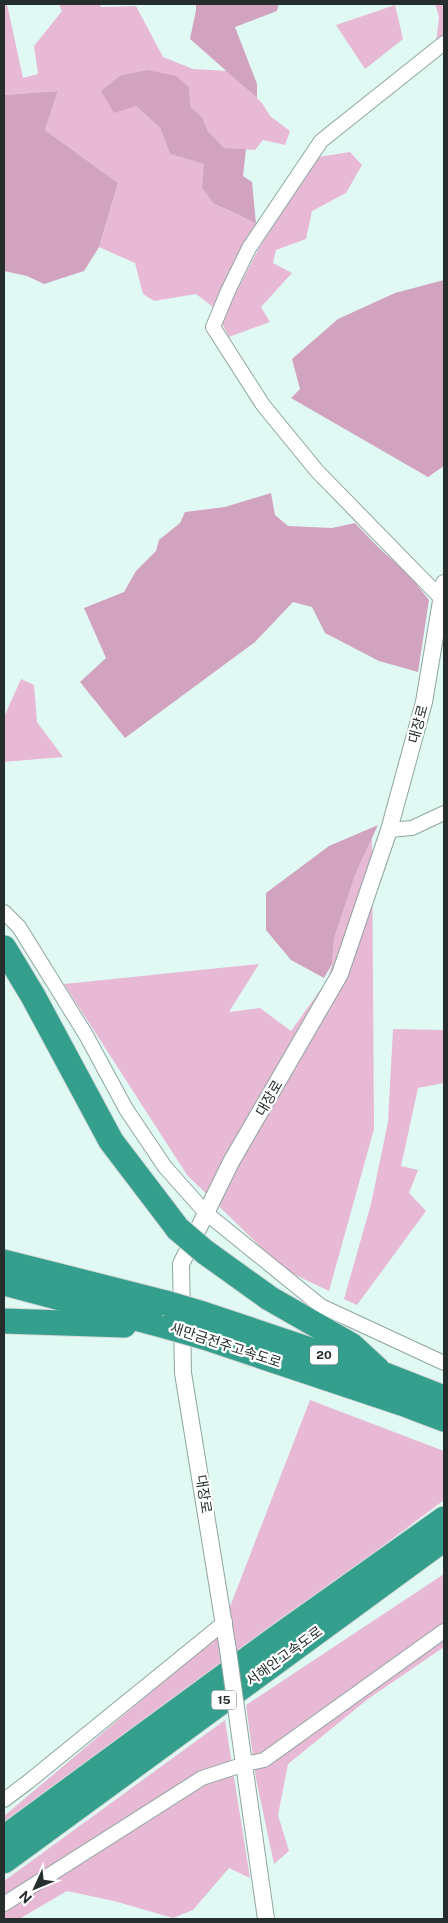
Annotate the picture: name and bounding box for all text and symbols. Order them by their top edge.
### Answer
street label: 대장로 [405,703,431,745]
street label: 대장로 [252,1077,286,1119]
street label: 새만금전주고속도로 [168,1319,284,1371]
road number: 20 [310,1346,338,1364]
street label: 대장로 [193,1474,215,1514]
street label: 서해안고속도로 [243,1623,325,1689]
road number: 15 [212,1690,236,1710]
north arrow [10,1863,60,1913]
text: N [16,1888,35,1907]

